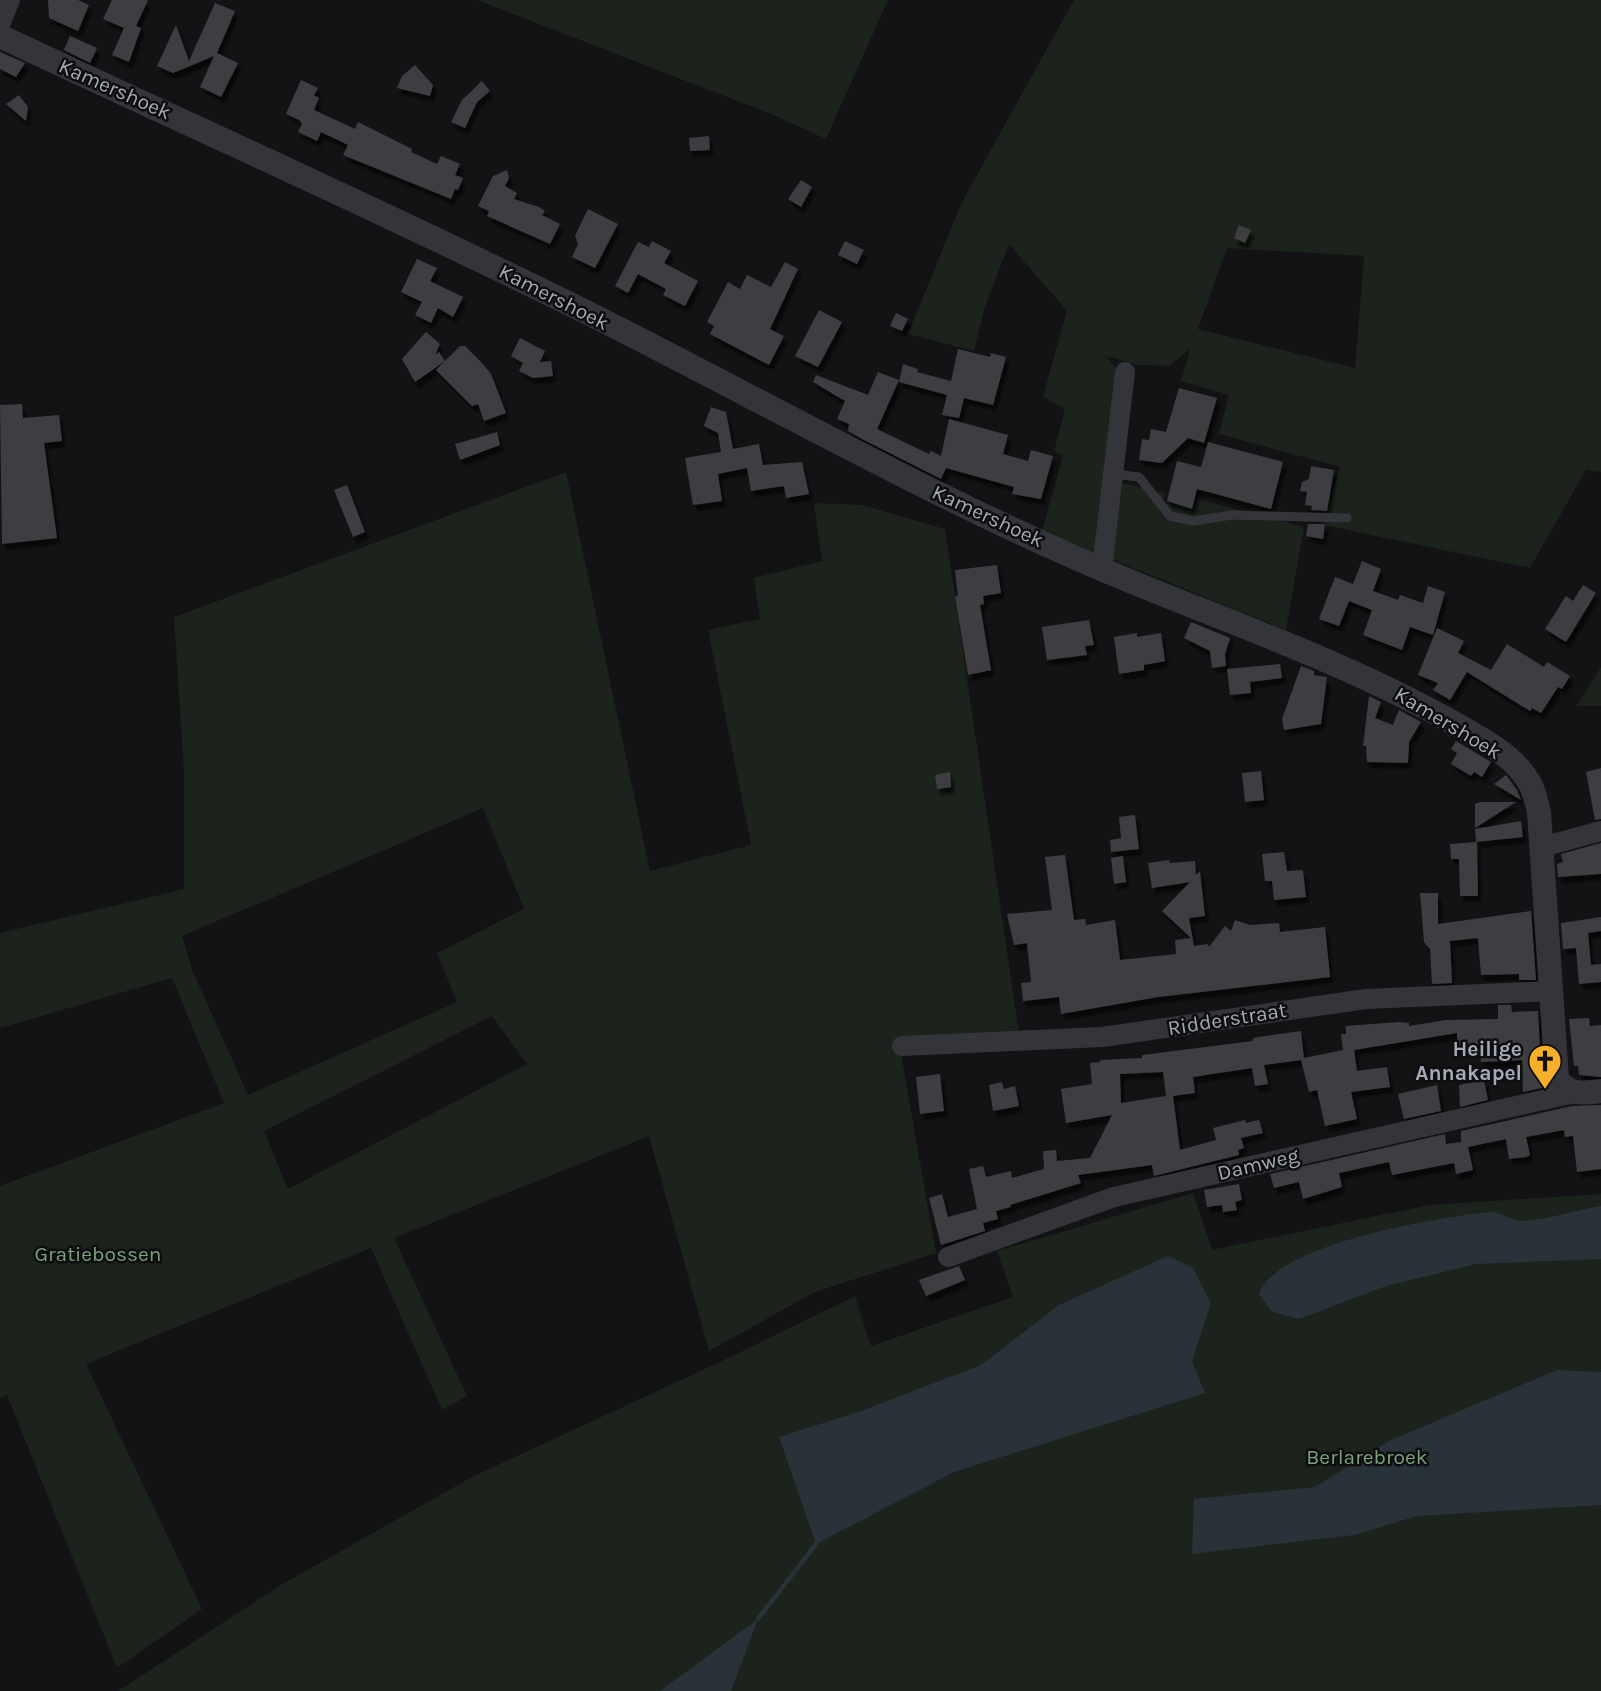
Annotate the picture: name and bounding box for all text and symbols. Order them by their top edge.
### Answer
street label: Kamershoek [55,54,175,124]
street label: Kamershoek [495,259,613,335]
street label: Kamershoek [928,480,1048,552]
street label: Kamershoek [1390,682,1506,764]
street label: Ridderstraat [1166,998,1288,1040]
place label: Heilige Annakapel [1415,1037,1522,1085]
church icon: Heilige Annakapel [1527,1043,1563,1090]
street label: Damweg [1215,1143,1301,1185]
park label: Gratiebossen [34,1242,162,1266]
park label: Berlarebroek [1306,1445,1428,1469]

